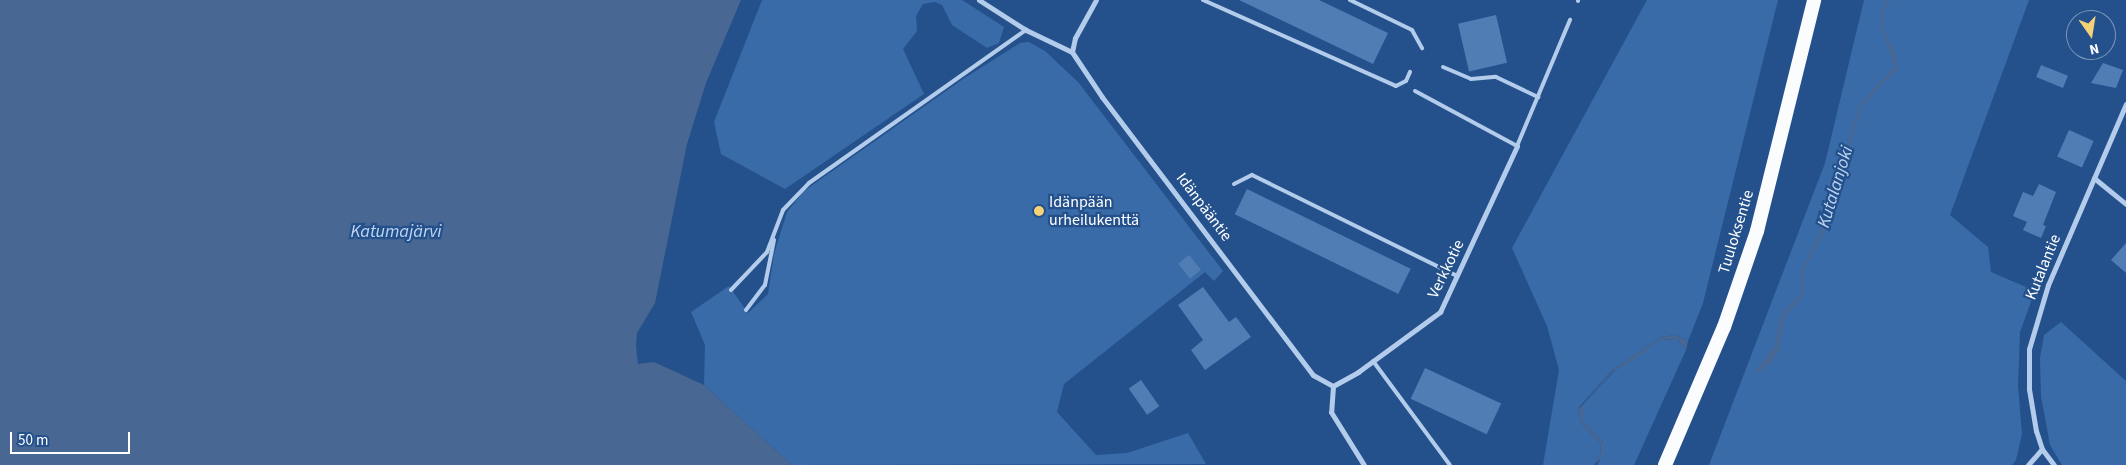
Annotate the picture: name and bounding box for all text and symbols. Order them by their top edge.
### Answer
north arrow [2066,10,2116,60]
text: N [2087,38,2101,59]
water label: Kutalanjoki [1813,144,1859,230]
street label: Idänpääntie [1172,169,1236,245]
street label: Tuuloksentie [1714,188,1758,276]
place label: Idänpään urheilukenttä [1049,192,1139,230]
marker: Idänpään urheilukenttä [1033,205,1045,217]
water label: Katumajärvi [350,221,442,243]
street label: Kutalantie [2021,231,2065,303]
street label: Verkkotie [1424,237,1468,301]
scale bar [12,422,132,454]
text: 50 m [18,430,48,451]

